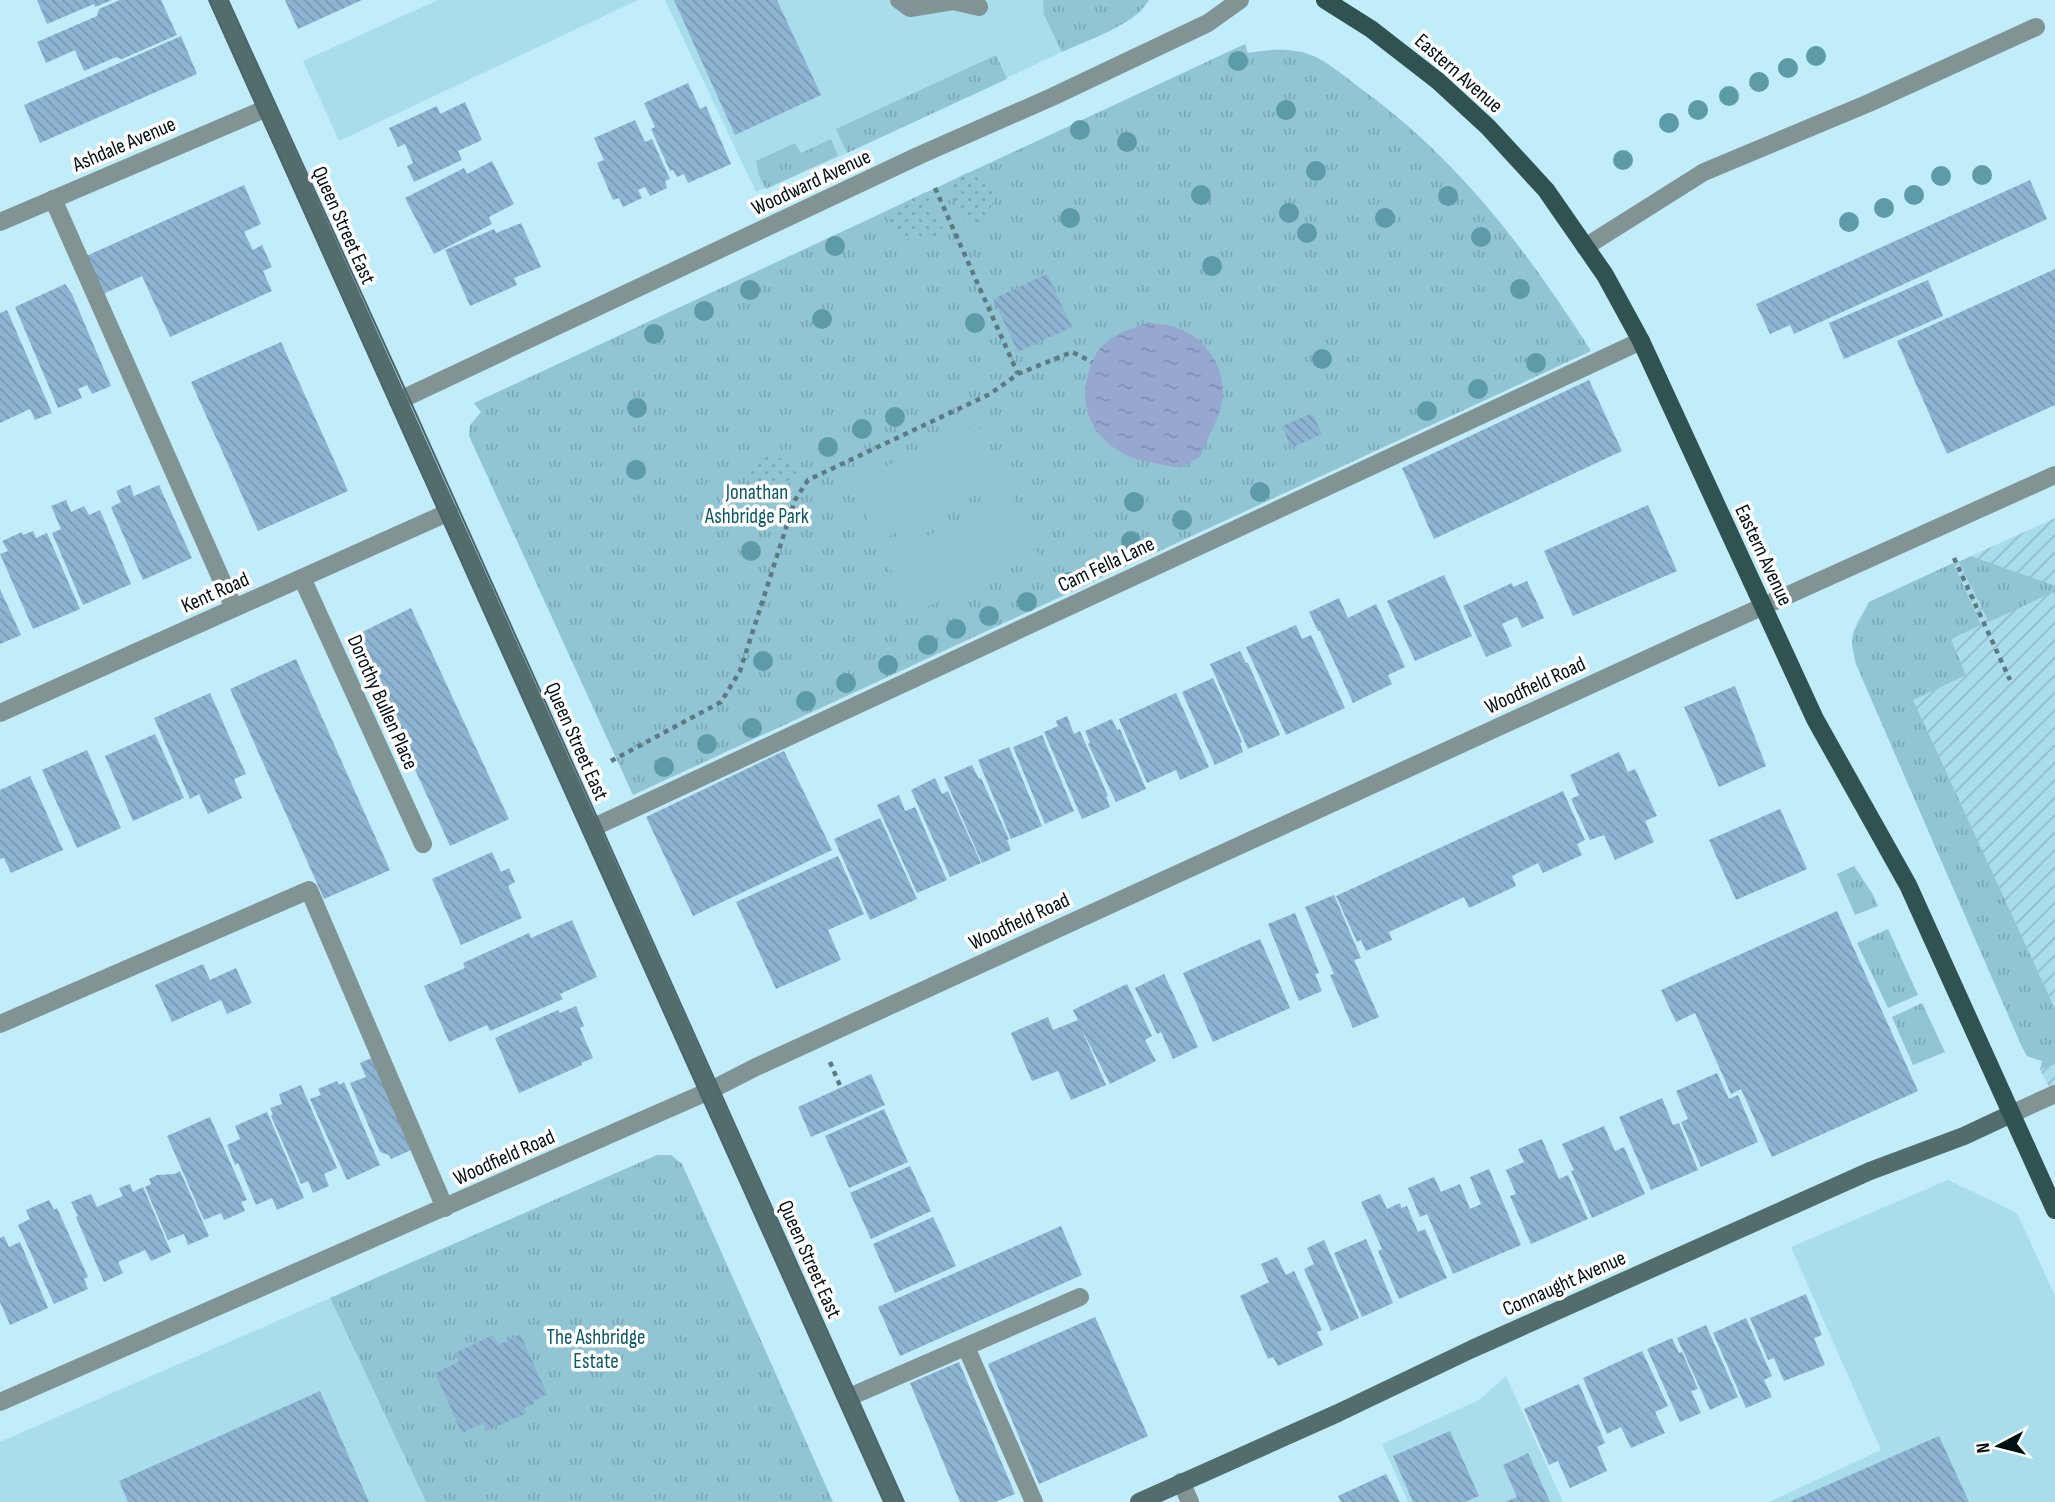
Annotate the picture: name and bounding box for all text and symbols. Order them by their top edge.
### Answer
street label: Eastern Avenue [1410,28,1508,118]
street label: Ashdale Avenue [68,112,179,178]
street label: Woodward Avenue [748,144,875,221]
street label: Queen Street East [306,162,381,288]
park label: Jonathan Ashbridge Park [704,480,809,529]
street label: Eastern Avenue [1729,501,1798,610]
street label: Cam Fella Lane [1054,531,1158,598]
street label: Kent Road [177,567,253,618]
street label: Dorothy Bullen Place [342,631,423,773]
street label: Woodfield Road [1481,651,1589,720]
street label: Queen Street East [539,678,614,804]
street label: Woodfield Road [965,887,1073,956]
street label: Woodfield Road [450,1124,559,1191]
street label: Queen Street East [772,1196,847,1322]
street label: Connaught Avenue [1499,1245,1630,1322]
park label: The Ashbridge Estate [547,1325,645,1374]
north arrow [1964,1411,2034,1481]
text: N [1972,1441,1996,1454]

